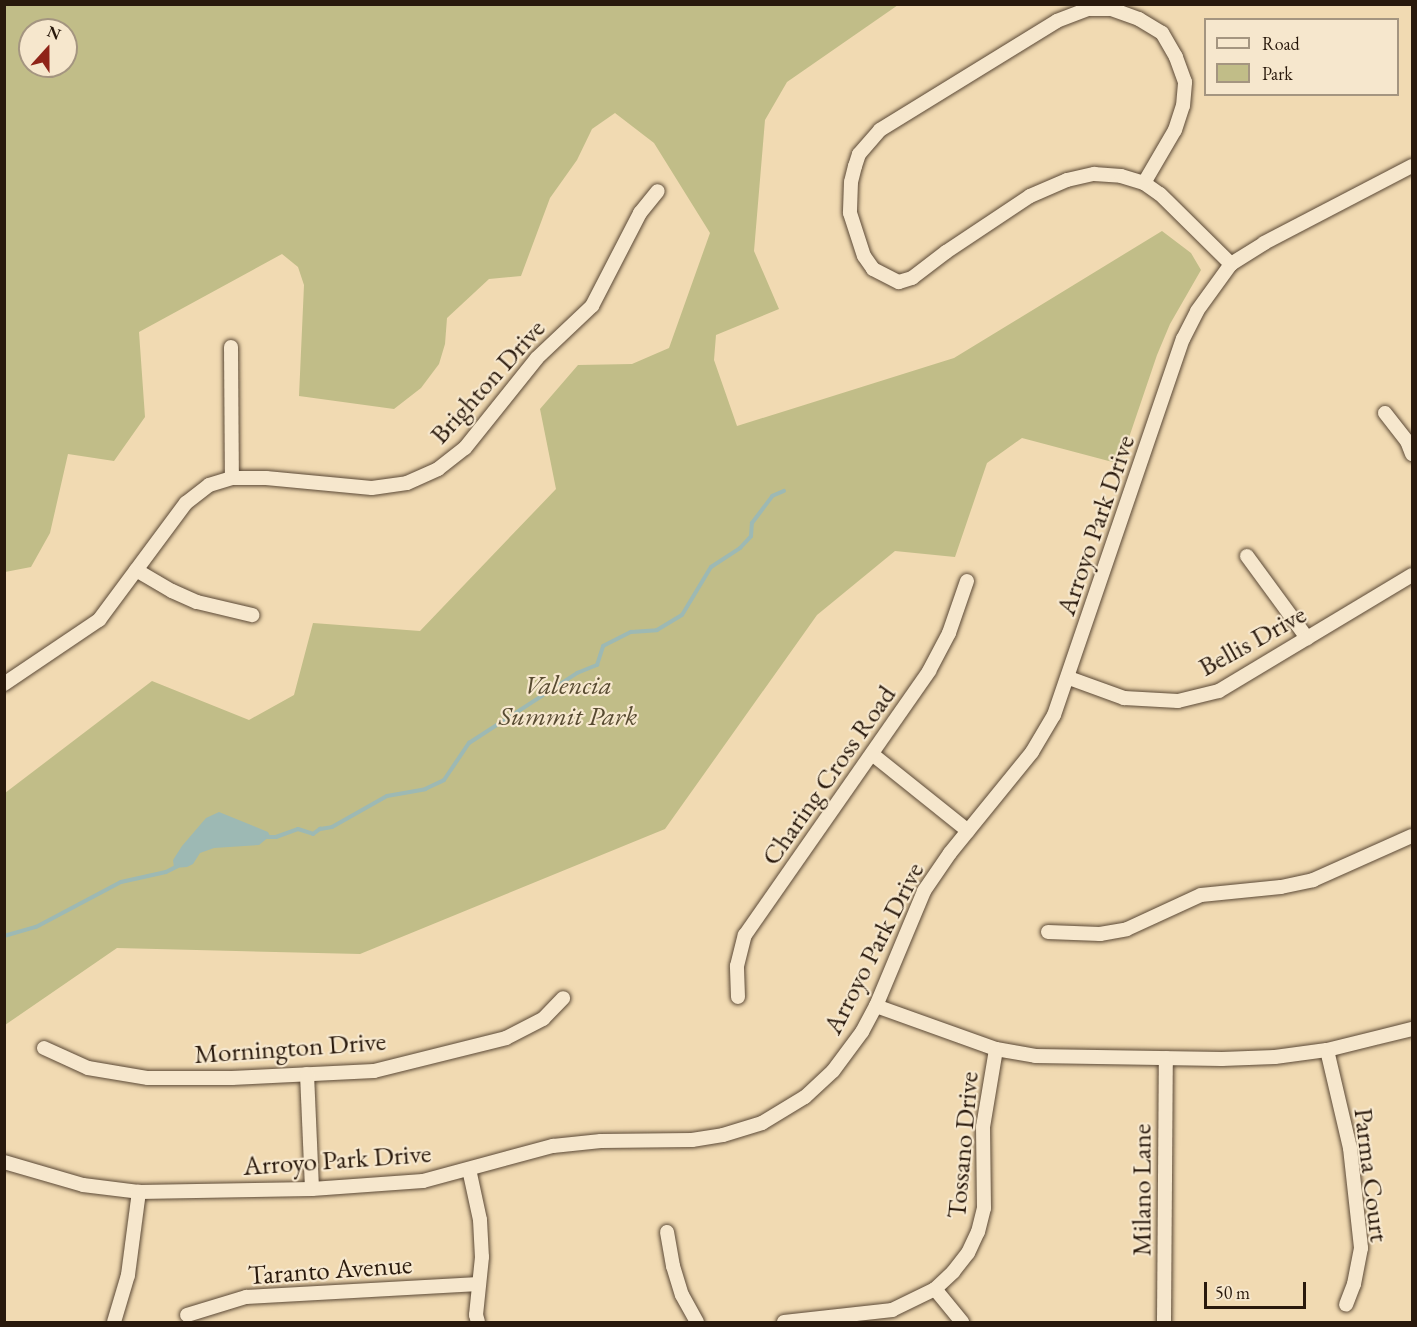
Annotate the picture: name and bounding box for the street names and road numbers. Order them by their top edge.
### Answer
street label: Brighton Drive [423,312,551,450]
street label: Arroyo Park Drive [1049,431,1141,619]
street label: Bellis Drive [1193,597,1311,683]
street label: Charing Cross Road [754,679,902,871]
street label: Arroyo Park Drive [816,857,930,1039]
street label: Mornington Drive [193,1024,387,1070]
street label: Tossano Drive [939,1070,985,1220]
street label: Parma Court [1348,1106,1396,1244]
street label: Milano Lane [1125,1124,1157,1256]
street label: Arroyo Park Drive [242,1136,432,1182]
street label: Taranto Avenue [247,1247,413,1291]

